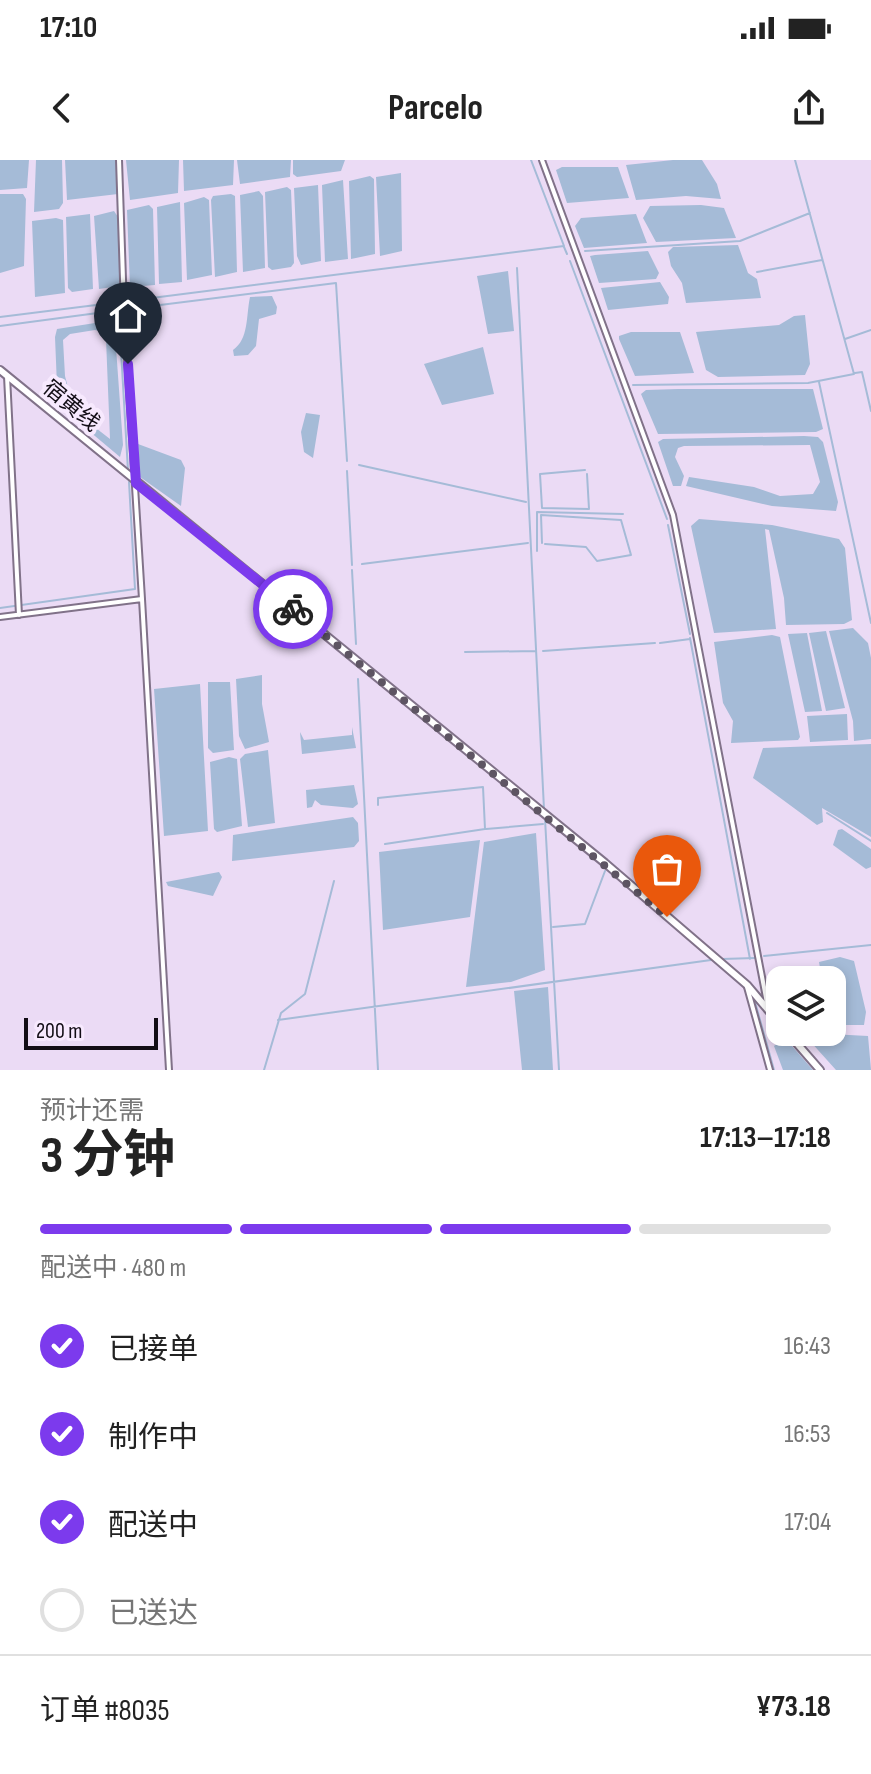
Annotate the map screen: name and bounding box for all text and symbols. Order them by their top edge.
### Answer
text: 17:10 [40,10,97,46]
icon: back [40,86,84,130]
icon: share [787,86,831,130]
text: Parcelo [388,87,483,130]
pin [94,282,162,364]
icon: home [106,294,150,338]
street label: 宿黄线 [37,374,105,438]
courier [253,569,333,649]
icon: bike [271,587,315,631]
pin [633,835,701,917]
icon: bag [645,847,689,891]
map controls [766,966,846,1046]
button: layers [766,966,846,1046]
scale bar [24,1014,158,1050]
text: 200 m [36,1018,82,1045]
text: 预计还需 [40,1096,144,1127]
text: 17:13–17:18 [700,1120,831,1156]
text: 3 分钟 [40,1125,175,1188]
text: 配送中 · 480 m [40,1253,186,1284]
icon: check [40,1324,84,1368]
text: 16:43 [784,1331,831,1362]
text: 已接单 [108,1332,198,1368]
icon: check [40,1412,84,1456]
text: 16:53 [784,1419,831,1450]
text: 制作中 [108,1420,198,1456]
icon: check [40,1500,84,1544]
text: 17:04 [784,1507,831,1538]
text: 配送中 [108,1508,198,1544]
text: 已送达 [108,1596,198,1632]
text: ¥73.18 [756,1689,831,1725]
text: 订单 #8035 [40,1693,170,1729]

